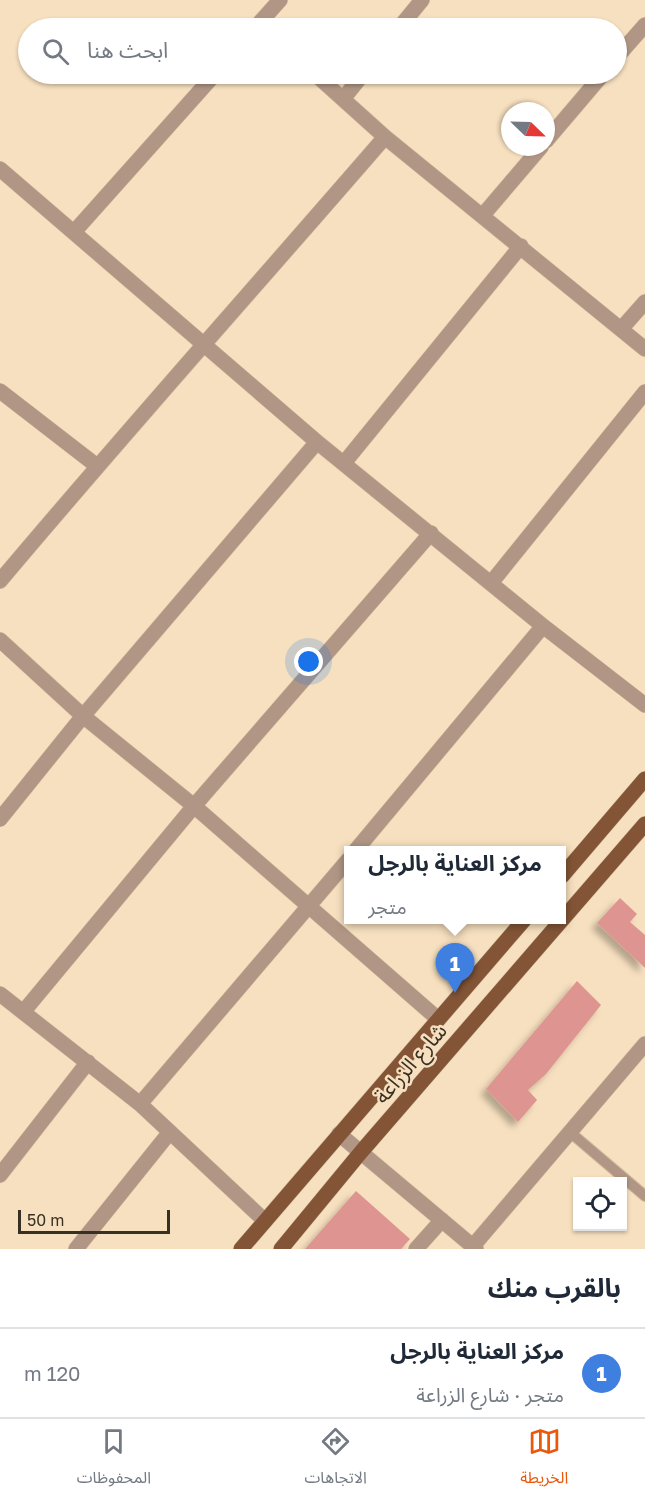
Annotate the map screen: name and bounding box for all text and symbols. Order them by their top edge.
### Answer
search box [18,18,627,84]
icon: search [39,35,72,68]
text: ابحث هنا [87,36,168,63]
north arrow [501,102,555,156]
your location [294,647,323,676]
popup [344,846,566,924]
text: مركز العناية بالرجل [368,849,542,876]
text: متجر [368,894,407,918]
pin: 1 [436,944,474,993]
street label: شارع الزراعة [368,1018,454,1110]
map controls [573,1177,627,1231]
button: locate [573,1177,627,1231]
scale bar [18,1207,170,1234]
text: 50 m [27,1210,64,1230]
text: بالقرب منك [488,1272,621,1303]
text: مركز العناية بالرجل [390,1337,564,1364]
text: 120 m [24,1361,80,1385]
text: 1 [596,1361,607,1385]
text: متجر · شارع الزراعة [416,1382,564,1406]
tab: المحفوظات [77,1425,151,1495]
tab: الاتجاهات [304,1425,367,1495]
tab: الخريطة [520,1425,568,1495]

